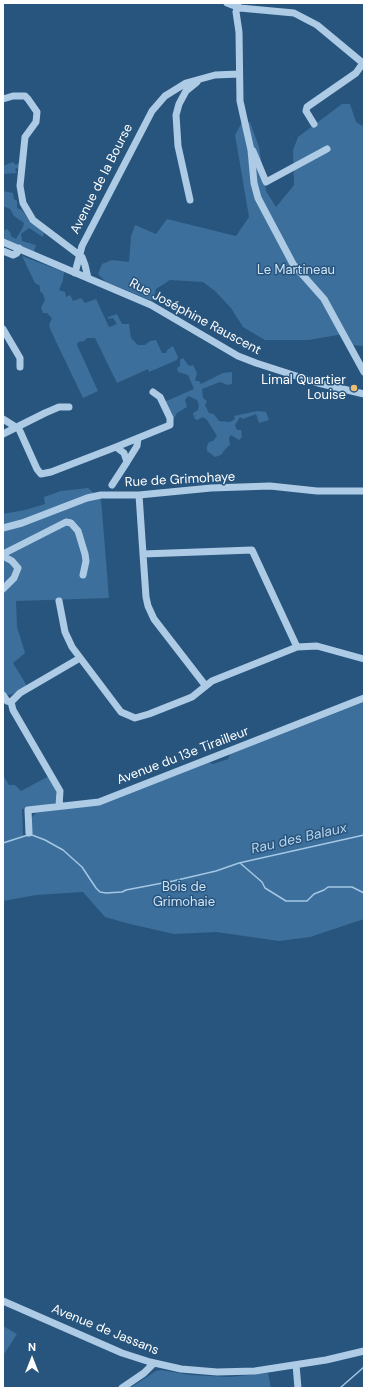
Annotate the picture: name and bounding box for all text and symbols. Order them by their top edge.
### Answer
street label: Avenue de la Bourse [67,121,137,237]
park label: Le Martineau [257,263,335,279]
street label: Rue Joséphine Rauscent [126,276,264,358]
place label: Limal Quartier Louise [261,373,346,404]
marker: Limal Quartier Louise [349,383,359,393]
street label: Rue de Grimohaye [124,469,236,491]
street label: Avenue du 13e Tirailleur [115,724,251,788]
water label: Rau des Balaux [249,820,349,858]
park label: Bois de Grimohaie [153,880,215,911]
street label: Avenue de Jassans [49,1301,161,1359]
north arrow [12,1339,52,1379]
text: N [28,1340,36,1354]

